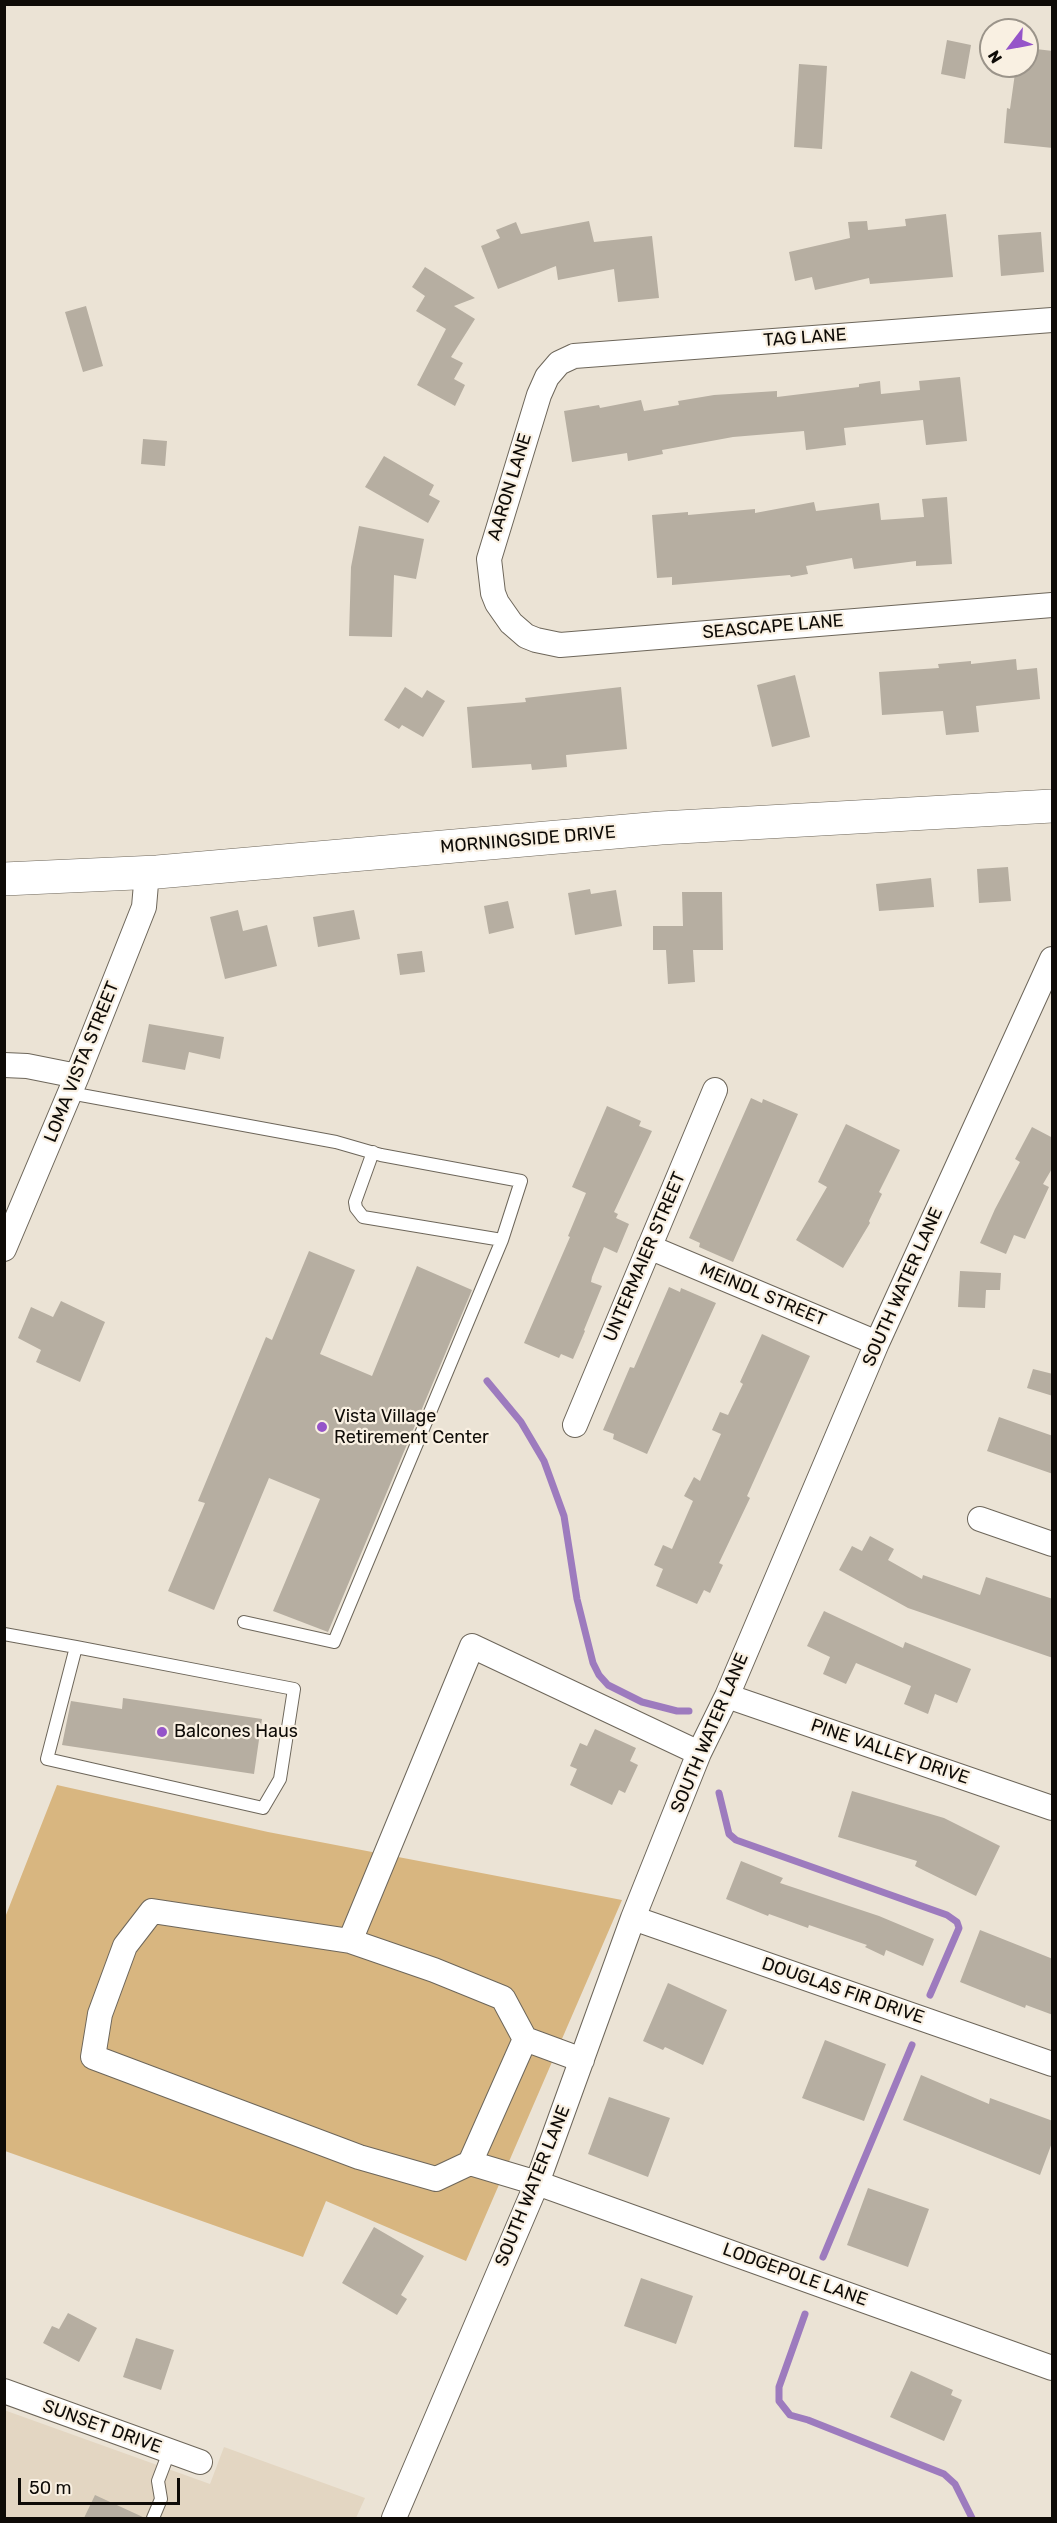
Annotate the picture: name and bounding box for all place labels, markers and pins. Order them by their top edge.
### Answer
place label: Vista Village Retirement Center [334,1406,489,1448]
marker: Vista Village Retirement Center [315,1420,329,1434]
place label: Balcones Haus [174,1721,298,1743]
marker: Balcones Haus [155,1725,169,1739]

